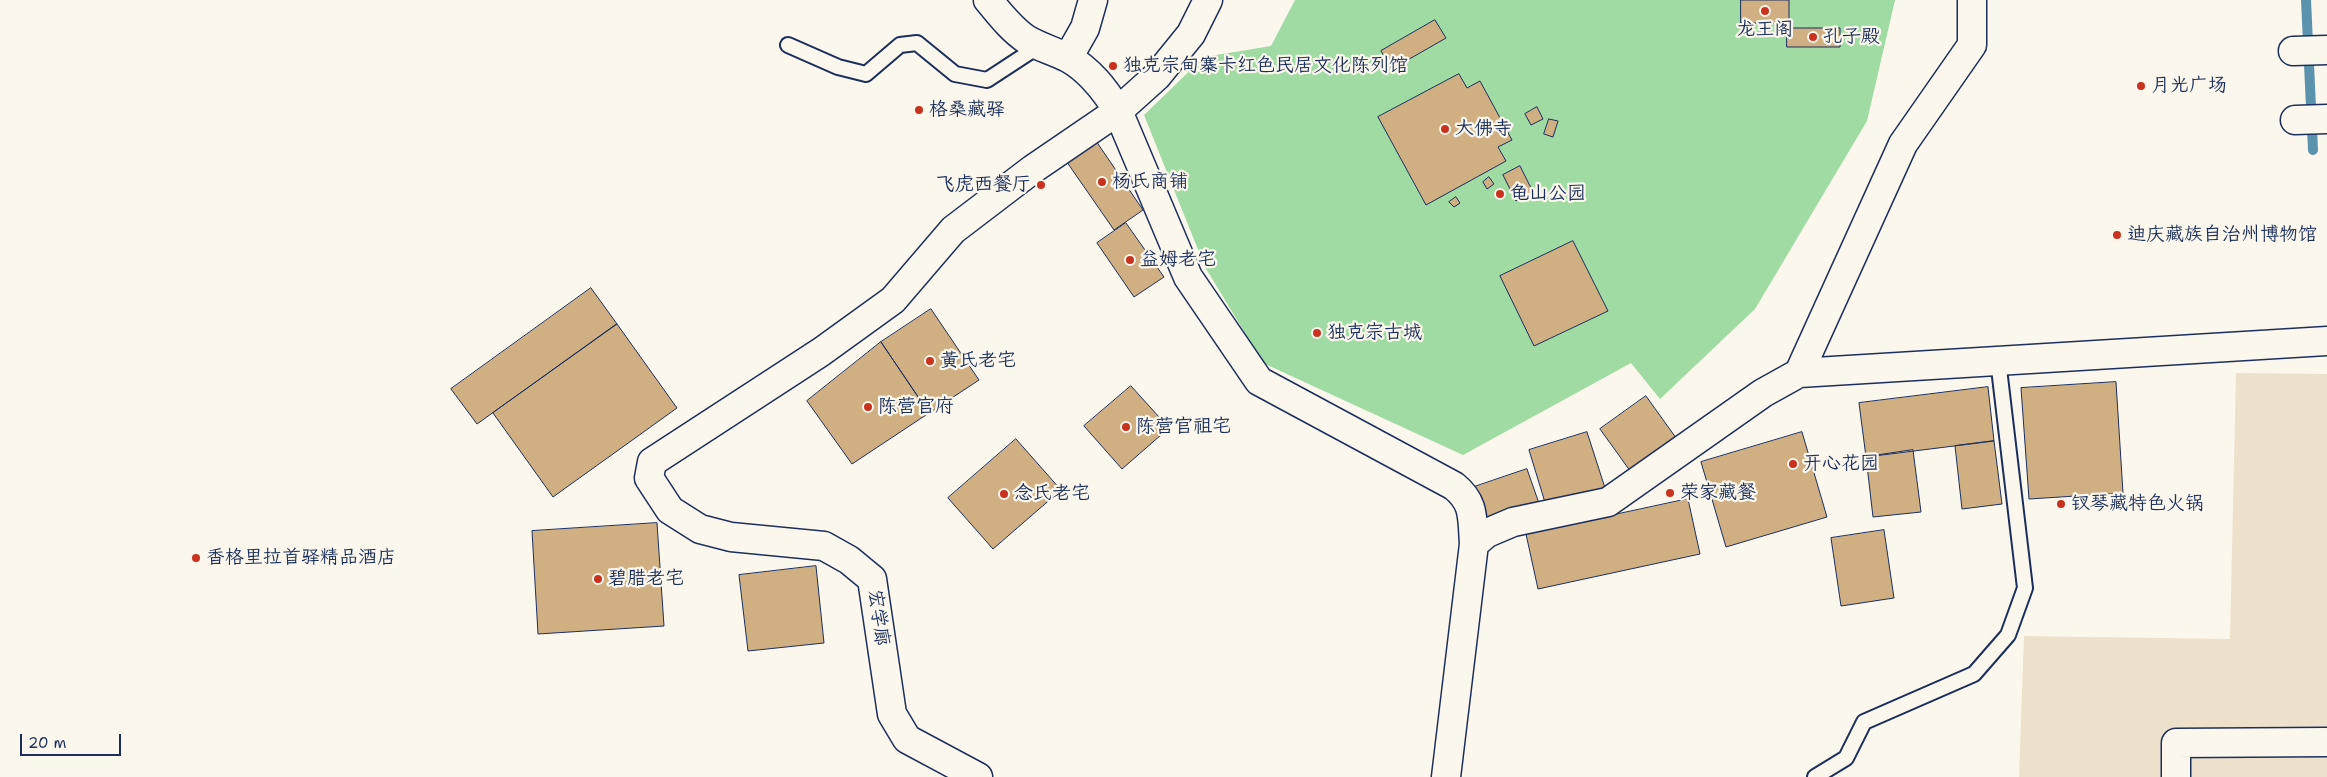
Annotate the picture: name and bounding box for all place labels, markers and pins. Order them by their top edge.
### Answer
marker: 龙王阁 [1759,5,1771,17]
place label: 龙王阁 [1737,19,1793,41]
place label: 孔子殿 [1823,26,1880,48]
marker: 孔子殿 [1807,31,1819,43]
place label: 独克宗甸寨卡红色民居文化陈列馆 [1123,55,1408,77]
marker: 独克宗甸寨卡红色民居文化陈列馆 [1107,60,1119,72]
place label: 月光广场 [2151,75,2227,97]
marker: 月光广场 [2135,80,2147,92]
place label: 格桑藏驿 [929,99,1005,121]
marker: 格桑藏驿 [913,104,925,116]
place label: 大佛寺 [1455,118,1512,140]
marker: 大佛寺 [1439,123,1451,135]
place label: 杨氏商铺 [1112,171,1188,193]
place label: 飞虎西餐厅 [936,174,1031,196]
marker: 杨氏商铺 [1096,176,1108,188]
marker: 飞虎西餐厅 [1035,179,1047,191]
place label: 龟山公园 [1510,183,1586,205]
marker: 龟山公园 [1494,188,1506,200]
place label: 迪庆藏族自治州博物馆 [2127,224,2317,246]
marker: 迪庆藏族自治州博物馆 [2111,229,2123,241]
place label: 益姆老宅 [1140,249,1216,271]
marker: 益姆老宅 [1124,254,1136,266]
place label: 独克宗古城 [1327,322,1422,344]
marker: 独克宗古城 [1311,327,1323,339]
place label: 黄氏老宅 [940,350,1016,372]
marker: 黄氏老宅 [924,355,936,367]
place label: 陈营官府 [878,396,954,418]
marker: 陈营官府 [862,401,874,413]
place label: 陈营官祖宅 [1136,416,1231,438]
marker: 陈营官祖宅 [1120,421,1132,433]
place label: 开心花园 [1803,453,1879,475]
marker: 开心花园 [1787,458,1799,470]
place label: 荣家藏餐 [1680,482,1756,504]
place label: 念氏老宅 [1014,483,1090,505]
marker: 荣家藏餐 [1664,487,1676,499]
marker: 念氏老宅 [998,488,1010,500]
place label: 钗琴藏特色火锅 [2071,493,2204,515]
marker: 钗琴藏特色火锅 [2055,498,2067,510]
place label: 香格里拉首驿精品酒店 [206,547,396,569]
marker: 香格里拉首驿精品酒店 [190,552,202,564]
place label: 碧腊老宅 [608,568,684,590]
marker: 碧腊老宅 [592,573,604,585]

